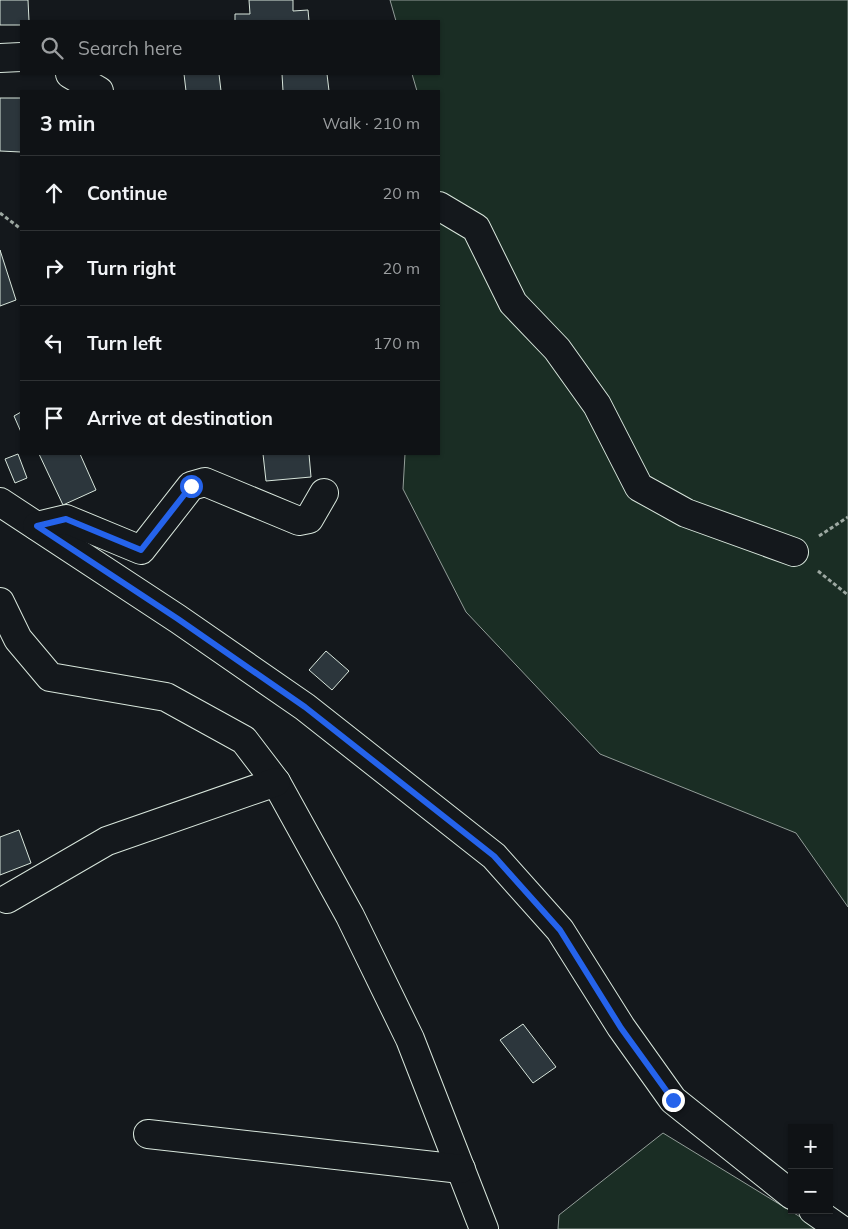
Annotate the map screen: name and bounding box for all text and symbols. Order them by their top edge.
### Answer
search box [20,20,440,75]
icon: search [38,34,66,62]
text: Search here [78,36,182,60]
text: 3 min [40,110,95,136]
text: Walk · 210 m [322,113,420,133]
icon: ahead [40,179,68,207]
text: Continue [87,181,167,205]
text: 20 m [383,183,420,203]
icon: right [40,254,68,282]
text: Turn right [87,256,176,280]
text: 20 m [383,258,420,278]
icon: left [40,329,68,357]
text: Turn left [87,331,162,355]
text: 170 m [373,333,420,353]
icon: arrive [40,404,68,432]
text: Arrive at destination [87,406,273,430]
route start [180,475,203,498]
route end [662,1089,685,1112]
map controls [788,1124,833,1214]
button: + [788,1124,833,1169]
button: − [788,1169,833,1214]

